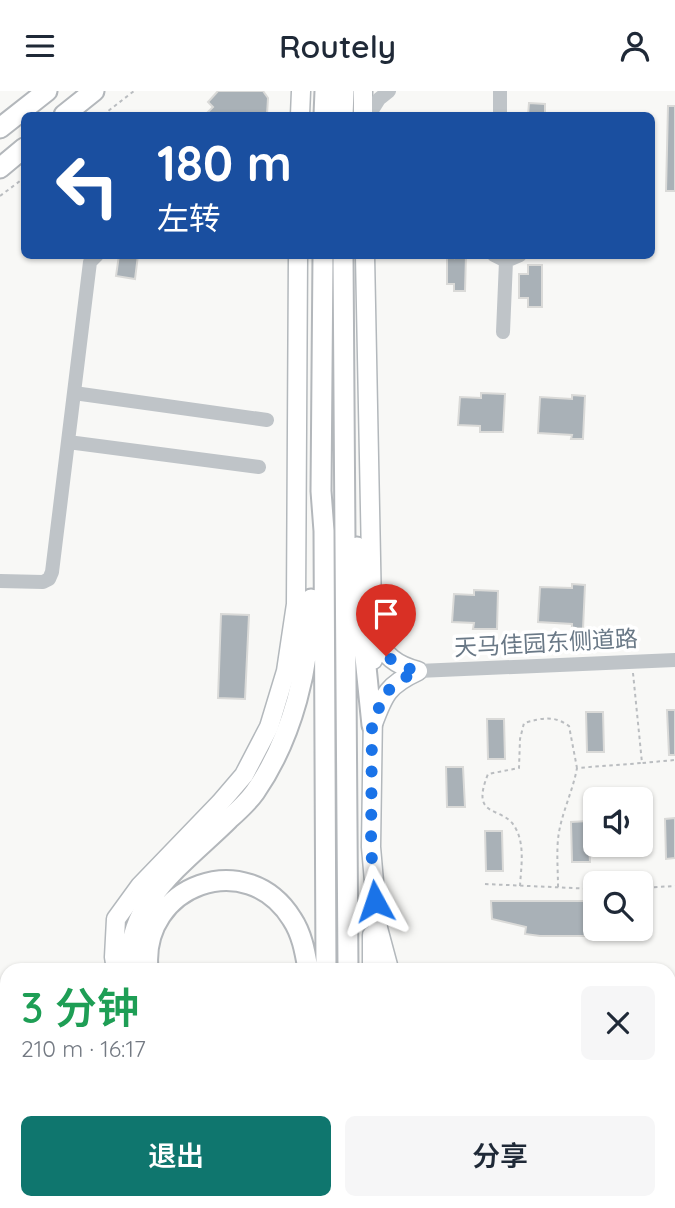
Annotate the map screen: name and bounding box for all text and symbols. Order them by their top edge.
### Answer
text: Routely [279,26,396,66]
icon: menu [21,27,59,65]
icon: person [616,27,654,65]
text: 180 m [157,132,292,193]
icon: left [42,140,133,231]
text: 左转 [157,198,221,238]
pin [356,584,416,656]
icon: arrive [367,595,405,633]
street label: 天马佳园东侧道路 [453,623,639,662]
map controls [583,787,653,941]
button: sound [583,787,653,857]
position arrow [338,864,412,938]
button: search [583,871,653,941]
text: 3 分钟 [21,981,139,1034]
button: close [581,986,655,1060]
text: 210 m · 16:17 [21,1034,146,1063]
button: 退出 [21,1116,331,1196]
button: 分享 [345,1116,655,1196]

